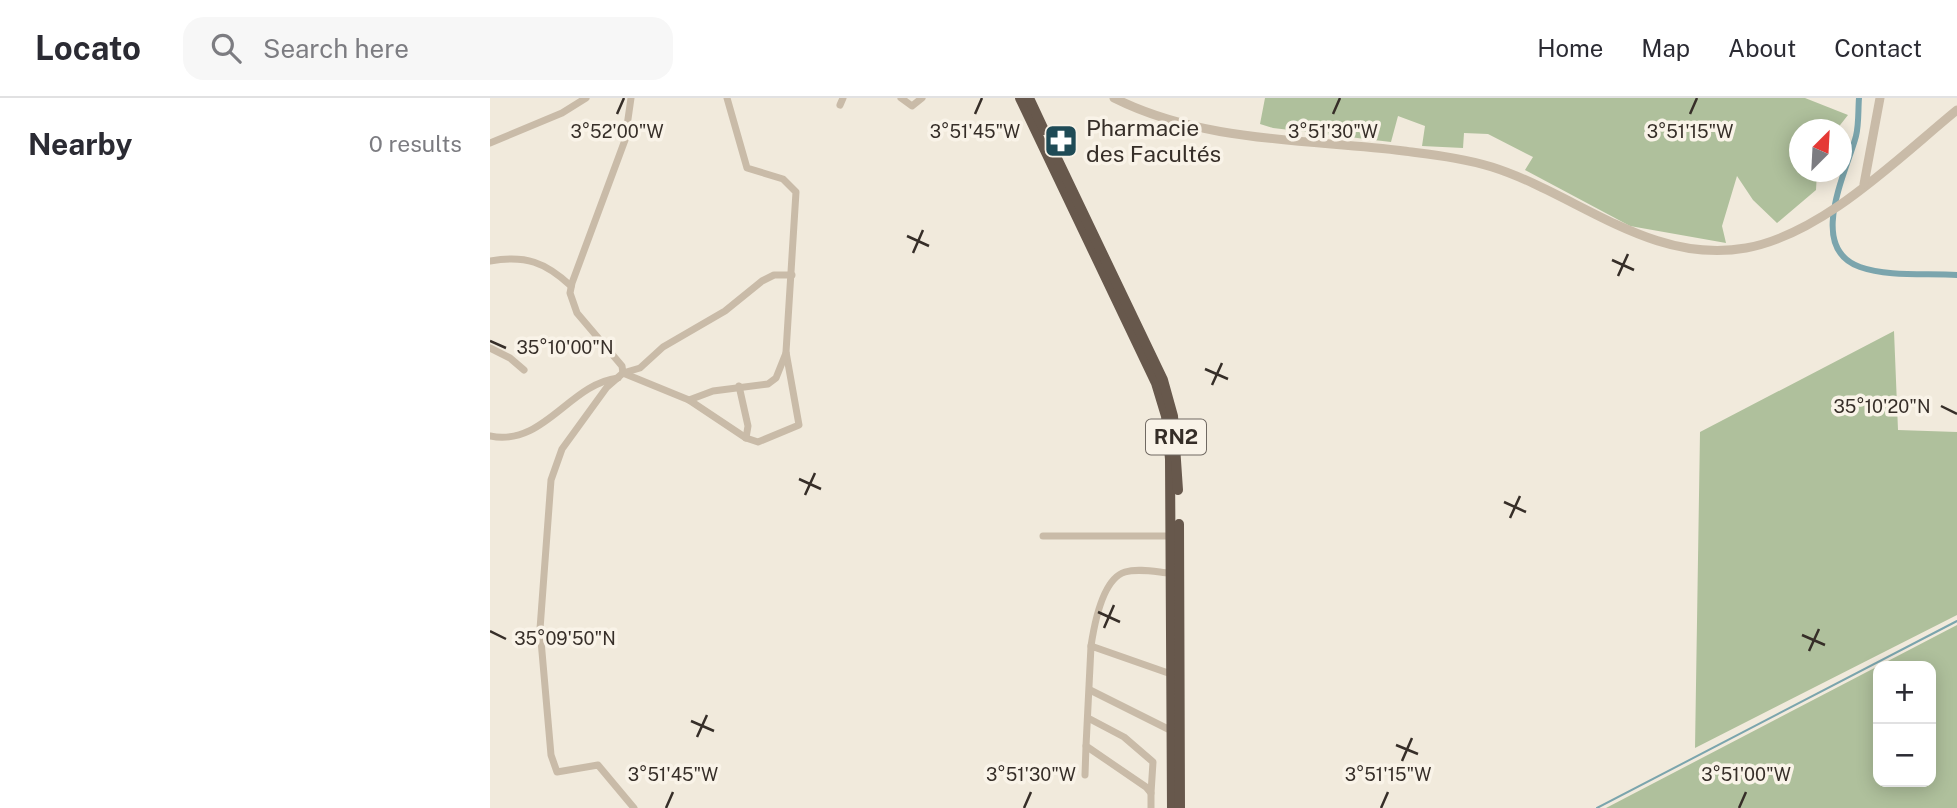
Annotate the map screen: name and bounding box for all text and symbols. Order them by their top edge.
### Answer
search box [183,17,673,80]
text: Locato [35,29,141,67]
icon: search [207,29,245,67]
text: Search here [263,33,409,64]
text: Home [1537,34,1603,62]
text: Map [1641,34,1690,62]
text: About [1728,34,1796,62]
text: Contact [1834,34,1922,62]
place label: Pharmacie des Facultés [1086,114,1221,167]
north arrow [1789,119,1852,182]
text: 3°52'00"W [570,121,664,142]
text: 3°51'45"W [930,121,1020,142]
text: 3°51'30"W [1288,121,1378,142]
text: 3°51'15"W [1647,121,1733,142]
pharmacy icon: Pharmacie des Facultés [1042,122,1080,160]
text: Nearby [28,126,132,162]
text: 0 results [369,130,462,157]
text: 35°10'00"N [516,337,614,358]
text: 35°10'20"N [1834,396,1931,417]
road number: RN2 [1146,420,1206,454]
text: 35°09'50"N [514,628,616,649]
map controls [1873,661,1936,787]
button: + [1873,661,1936,724]
button: − [1873,724,1936,787]
text: 3°51'45"W [628,764,718,785]
text: 3°51'30"W [986,764,1076,785]
text: 3°51'15"W [1345,764,1431,785]
text: 3°51'00"W [1701,764,1791,785]

